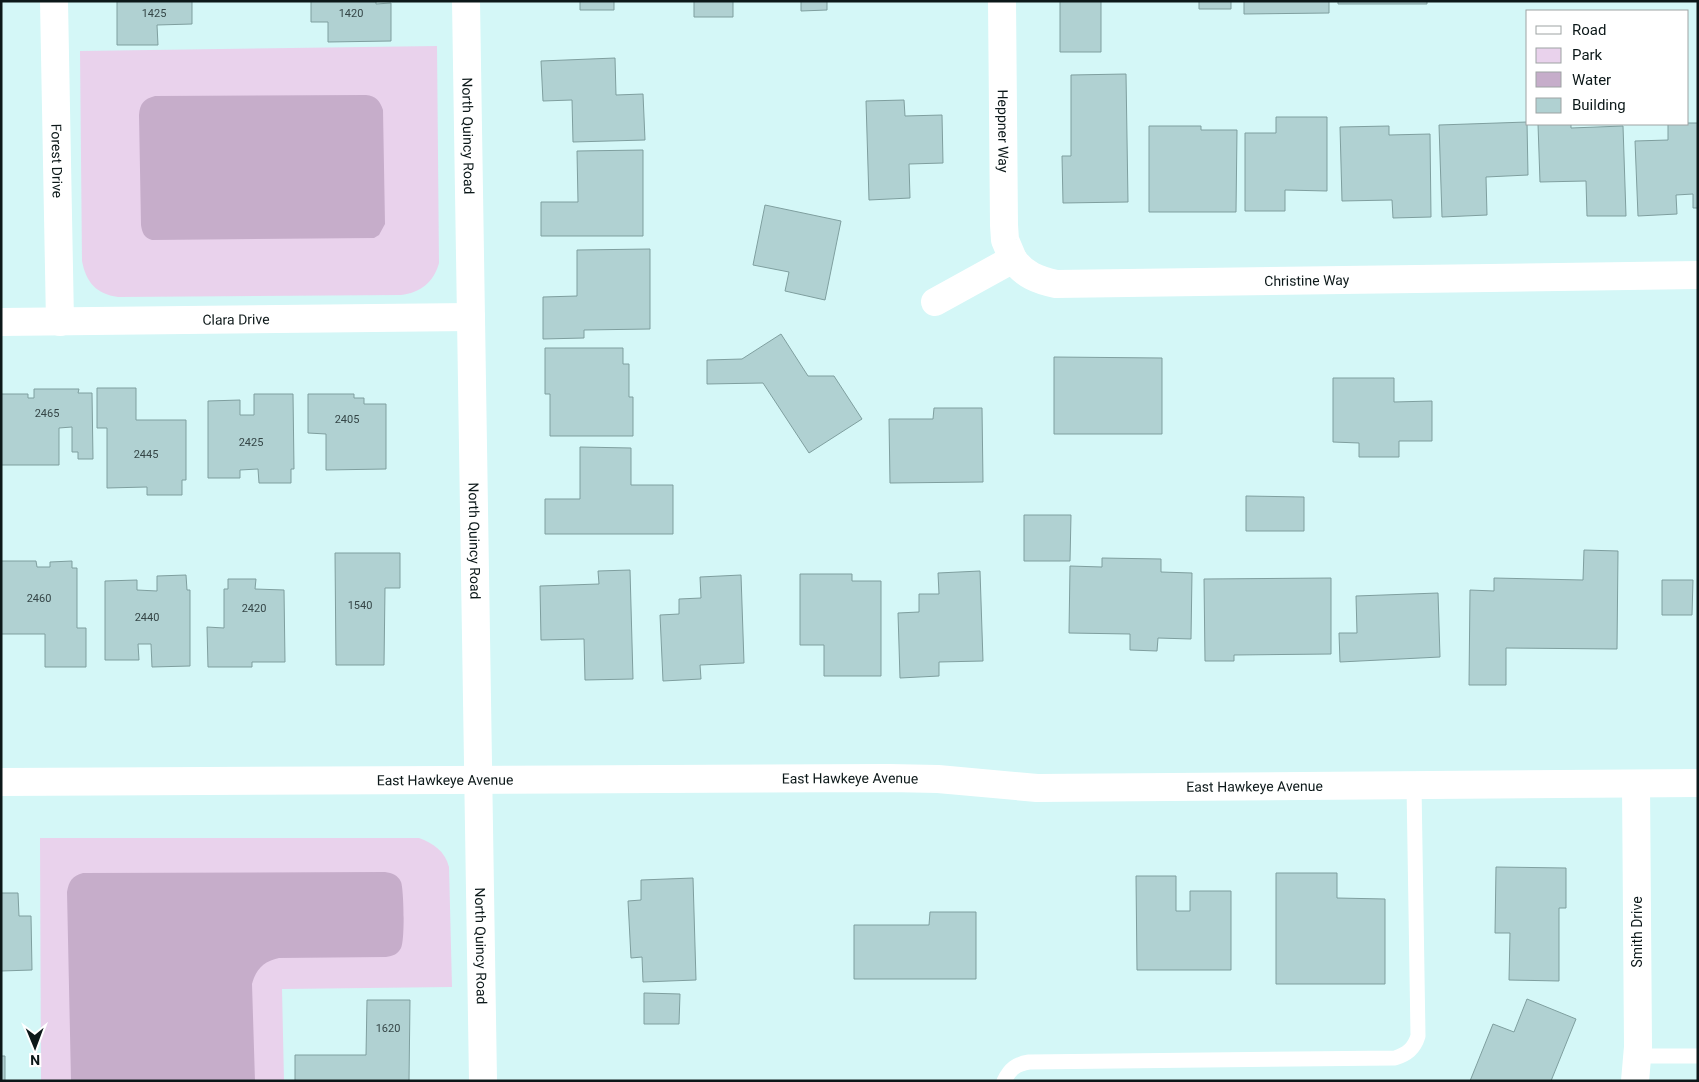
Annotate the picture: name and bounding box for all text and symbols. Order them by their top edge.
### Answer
house number: 1425 [142,7,166,20]
house number: 1420 [339,7,363,20]
legend [1526,10,1689,125]
text: Road [1572,21,1606,39]
text: Park [1572,46,1603,64]
text: Water [1572,71,1611,89]
street label: North Quincy Road [459,77,477,195]
street label: Heppner Way [995,89,1012,173]
text: Building [1572,96,1626,114]
street label: Forest Drive [48,124,66,198]
street label: Christine Way [1264,272,1350,289]
street label: Clara Drive [202,311,270,328]
house number: 2465 [35,407,59,420]
house number: 2405 [335,413,359,426]
house number: 2425 [239,436,263,449]
house number: 2445 [134,448,158,461]
street label: North Quincy Road [466,482,483,600]
house number: 2460 [27,592,51,605]
house number: 1540 [348,599,372,612]
house number: 2420 [242,602,266,615]
house number: 2440 [135,611,159,624]
street label: East Hawkeye Avenue [782,770,918,787]
street label: East Hawkeye Avenue [377,772,513,788]
street label: East Hawkeye Avenue [1186,778,1323,795]
street label: North Quincy Road [472,887,490,1004]
street label: Smith Drive [1629,896,1645,968]
north arrow [10,1022,60,1072]
house number: 1620 [376,1022,400,1035]
text: N [30,1052,40,1068]

